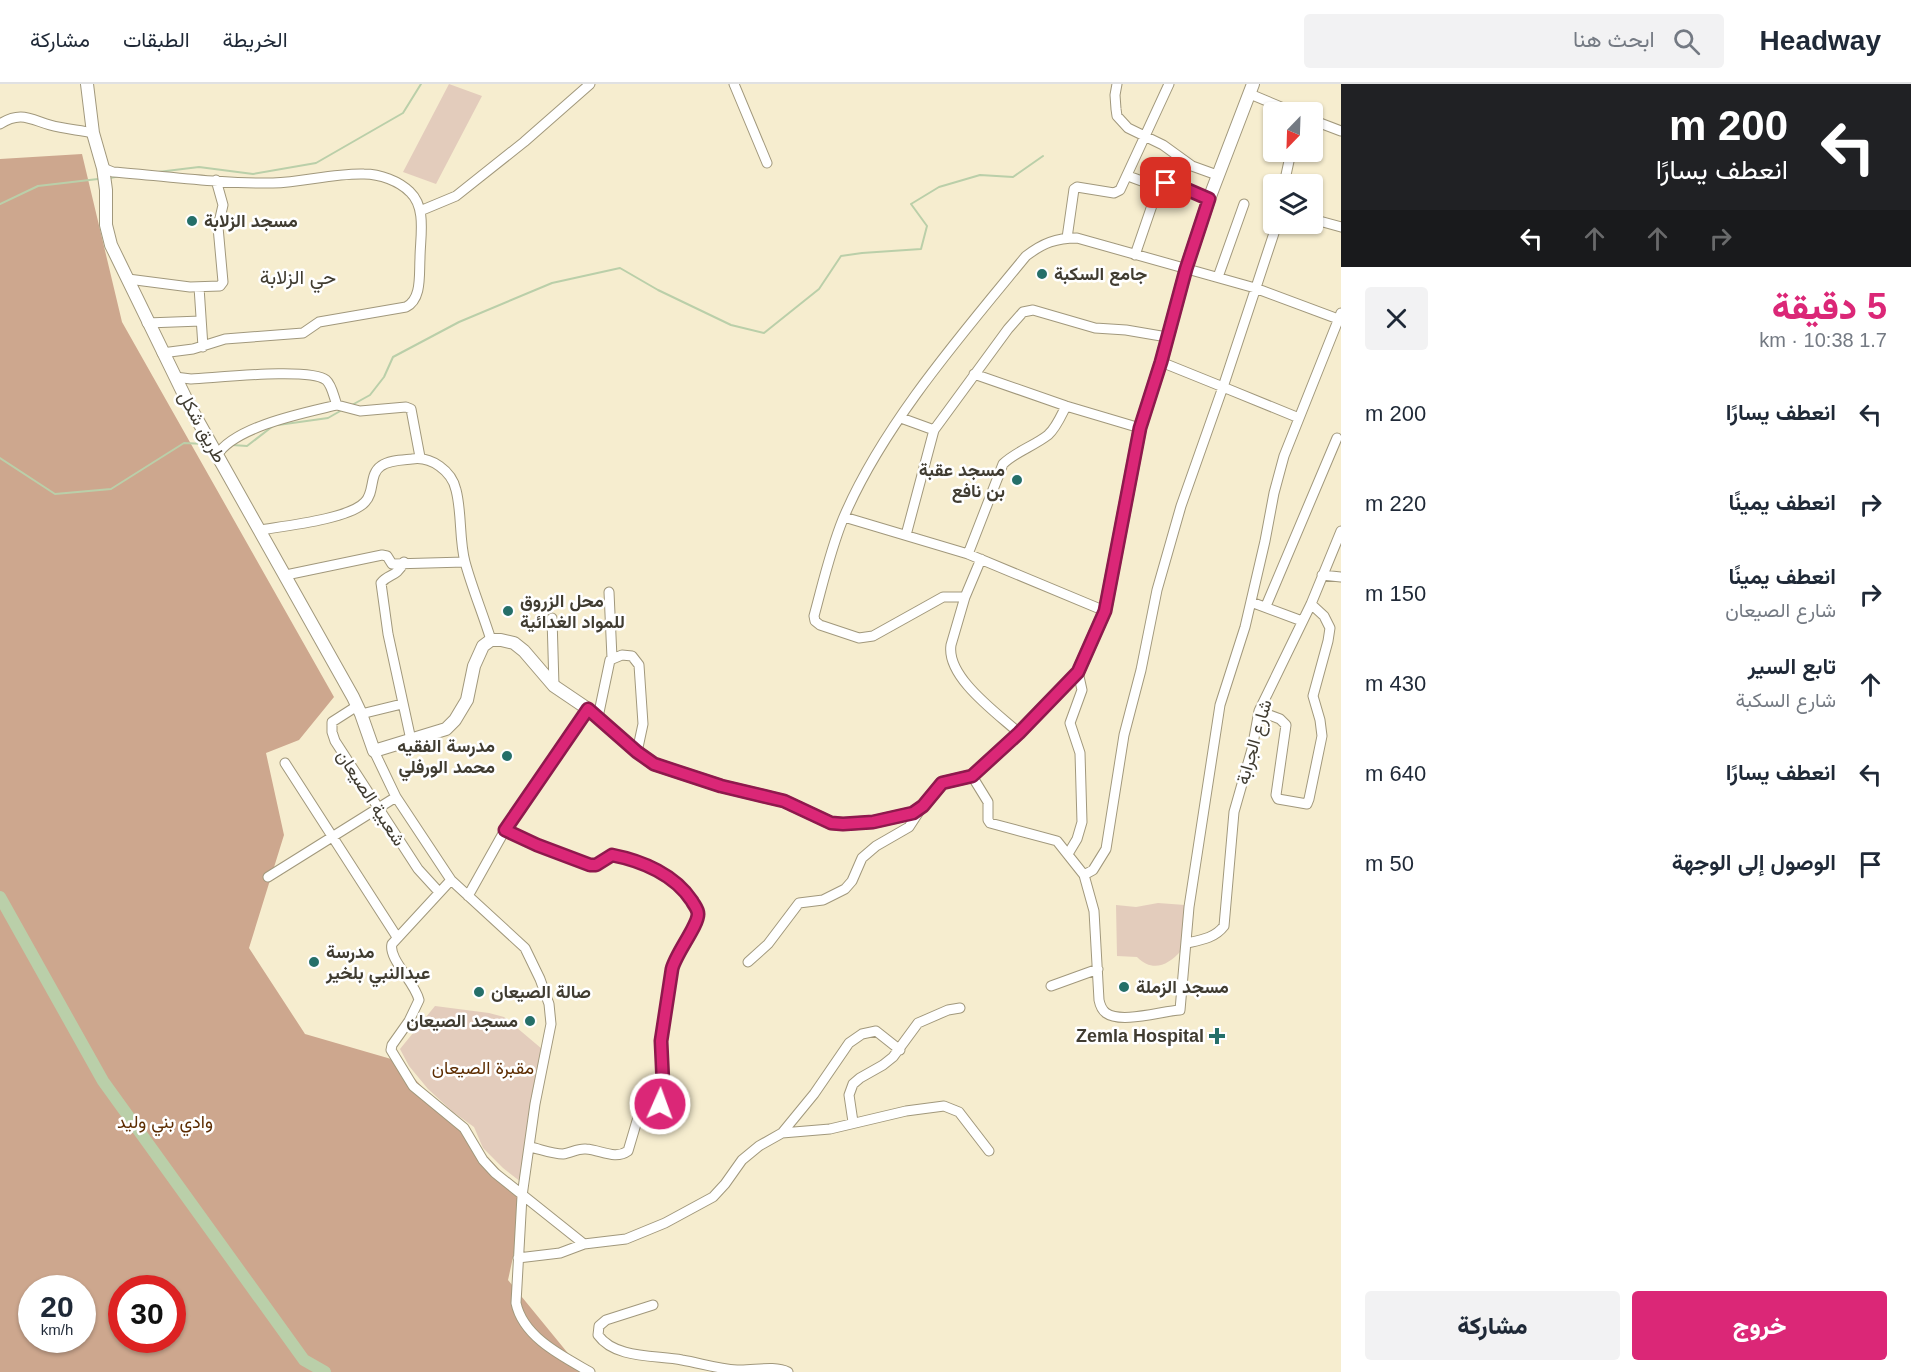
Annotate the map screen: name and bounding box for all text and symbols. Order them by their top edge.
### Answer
search box [1304,14,1724,68]
icon: search [1670,25,1703,58]
text: Headway [1760,25,1881,56]
text: ابحث هنا [1573,27,1655,52]
text: مشاركة [30,28,90,51]
text: الطبقات [123,28,190,51]
text: الخريطة [223,28,288,51]
north arrow [1263,102,1323,162]
map controls [1263,102,1323,234]
text: 200 m [1669,102,1788,149]
icon: left [1809,108,1887,186]
text: انعطف يسارًا [1656,155,1788,185]
pin [1140,157,1191,208]
icon: arrive [1149,166,1182,199]
button: layers [1263,174,1323,234]
place label: مسجد الزلابة [204,211,298,232]
marker: مسجد الزلابة [185,214,199,228]
icon: left [1515,222,1548,255]
icon: ahead [1578,222,1611,255]
icon: ahead [1641,222,1674,255]
icon: right [1704,222,1737,255]
place label: جامع السكبة [1054,264,1147,286]
district label: حي الزلابة [260,266,336,294]
marker: جامع السكبة [1035,267,1049,281]
text: 5 دقيقة [1772,286,1887,327]
button: close [1365,287,1428,350]
text: 1.7 km · 10:38 [1759,329,1887,351]
street label: طريق شكل [173,388,230,467]
icon: left [1854,398,1887,431]
text: انعطف يسارًا [1726,400,1836,425]
text: 200 m [1365,401,1426,426]
place label: مسجد عقبة بن نافع [919,460,1005,503]
marker: مسجد عقبة بن نافع [1010,473,1024,487]
icon: right [1854,488,1887,521]
text: انعطف يمينًا [1728,490,1836,515]
text: 220 m [1365,491,1426,516]
text: انعطف يمينًا [1728,564,1836,589]
icon: right [1854,578,1887,611]
text: 150 m [1365,581,1426,606]
place label: محل الزروق للمواد الغدائية [520,591,625,633]
text: شارع الصيعان [1725,599,1836,621]
marker: محل الزروق للمواد الغدائية [501,604,515,618]
text: تابع السير [1748,654,1836,679]
icon: ahead [1854,668,1887,701]
text: 430 m [1365,671,1426,696]
text: شارع السكبة [1735,689,1836,711]
street label: شارع الجرابة [1232,697,1278,787]
place label: مدرسة الفقيه محمد الورفلي [397,736,495,782]
street label: شعبية الصيعان [333,746,409,850]
marker: مدرسة الفقيه محمد الورفلي [500,749,514,763]
icon: left [1854,758,1887,791]
text: انعطف يسارًا [1726,760,1836,785]
text: 640 m [1365,761,1426,786]
icon: arrive [1854,848,1887,881]
text: الوصول إلى الوجهة [1672,850,1836,875]
text: 50 m [1365,851,1414,876]
place label: مدرسة عبدالنبي بلخير [325,942,430,988]
marker: مدرسة عبدالنبي بلخير [307,955,321,969]
place label: مسجد الزملة [1136,977,1229,998]
marker: مسجد الزملة [1117,980,1131,994]
place label: صالة الصيعان [491,982,591,1003]
marker: صالة الصيعان [472,985,486,999]
place label: مسجد الصيعان [406,1011,518,1032]
marker: مسجد الصيعان [523,1014,537,1028]
place label: Zemla Hospital [1076,1026,1204,1046]
marker: Zemla Hospital [1208,1027,1226,1045]
park label: مقبرة الصيعان [432,1058,534,1079]
position arrow [628,1072,692,1136]
park label: وادي بني وليد [117,1112,213,1137]
speed limit sign: 30 [108,1275,186,1353]
text: 20 [40,1290,74,1323]
button: مشاركة [1365,1291,1620,1360]
button: خروج [1632,1291,1887,1360]
text: km/h [41,1321,73,1338]

